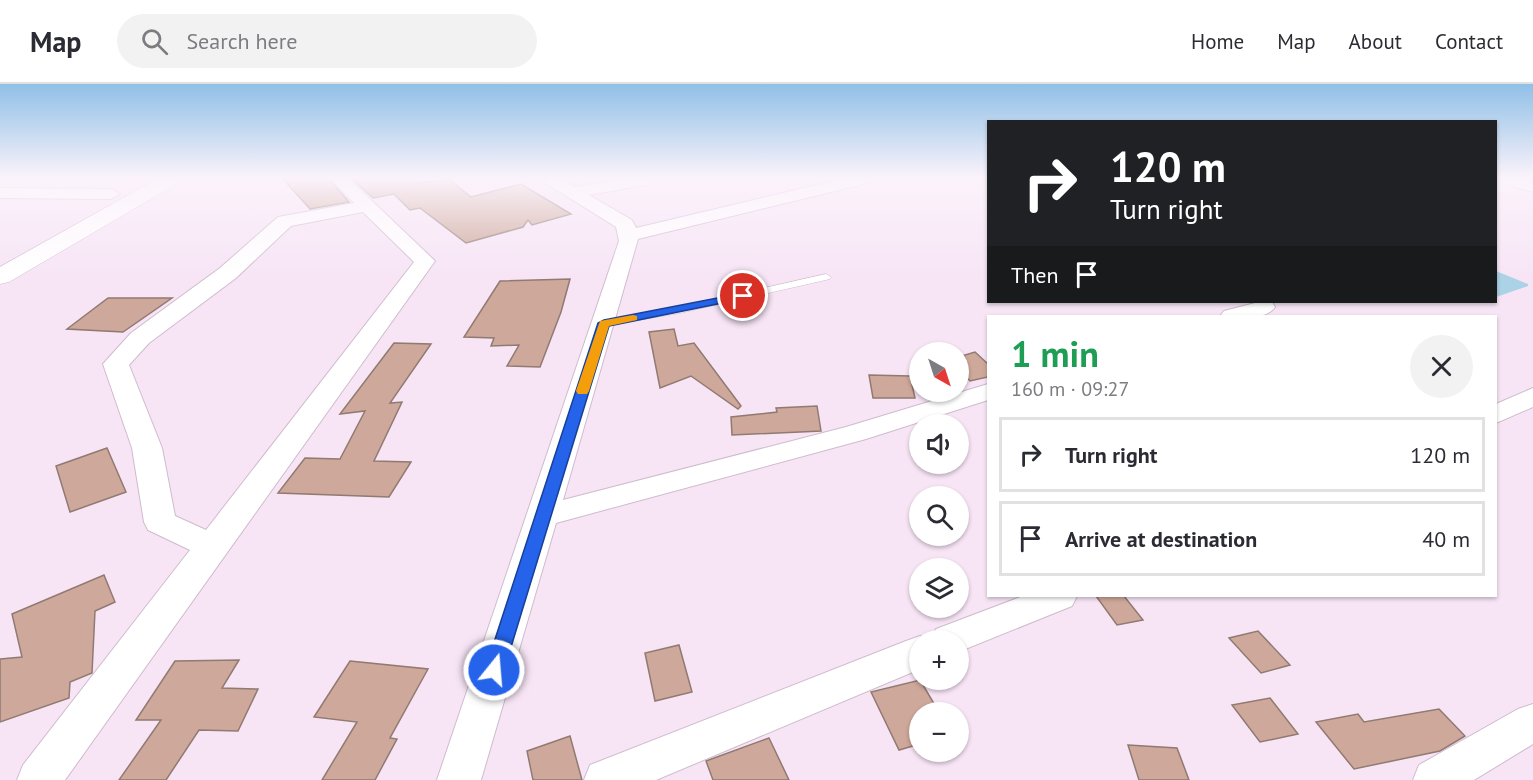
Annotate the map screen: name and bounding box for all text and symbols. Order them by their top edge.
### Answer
search box [117,14,537,68]
text: Map [30,23,81,60]
icon: search [138,25,171,58]
text: Search here [186,27,297,55]
text: Home [1191,28,1244,55]
text: Map [1277,28,1316,55]
text: About [1349,28,1402,55]
text: Contact [1435,28,1503,55]
text: 120 m [1110,139,1226,194]
icon: right [1011,144,1089,222]
text: Turn right [1110,192,1223,226]
icon: arrive [1070,258,1103,291]
text: Then [1011,261,1058,289]
pin [717,270,768,321]
icon: arrive [726,279,759,312]
text: 1 min [1011,330,1099,377]
button: close [1410,335,1473,398]
north arrow [909,342,969,402]
map controls [909,342,969,762]
text: 160 m · 09:27 [1011,376,1129,402]
button: sound [909,414,969,474]
icon: right [1014,438,1047,471]
text: Turn right [1065,441,1157,469]
text: 120 m [1410,441,1470,469]
button: search [909,486,969,546]
icon: arrive [1014,522,1047,555]
text: Arrive at destination [1065,525,1257,553]
text: 40 m [1422,525,1470,553]
button: layers [909,558,969,618]
button: + [909,630,969,690]
position arrow [462,638,526,702]
button: − [909,702,969,762]

